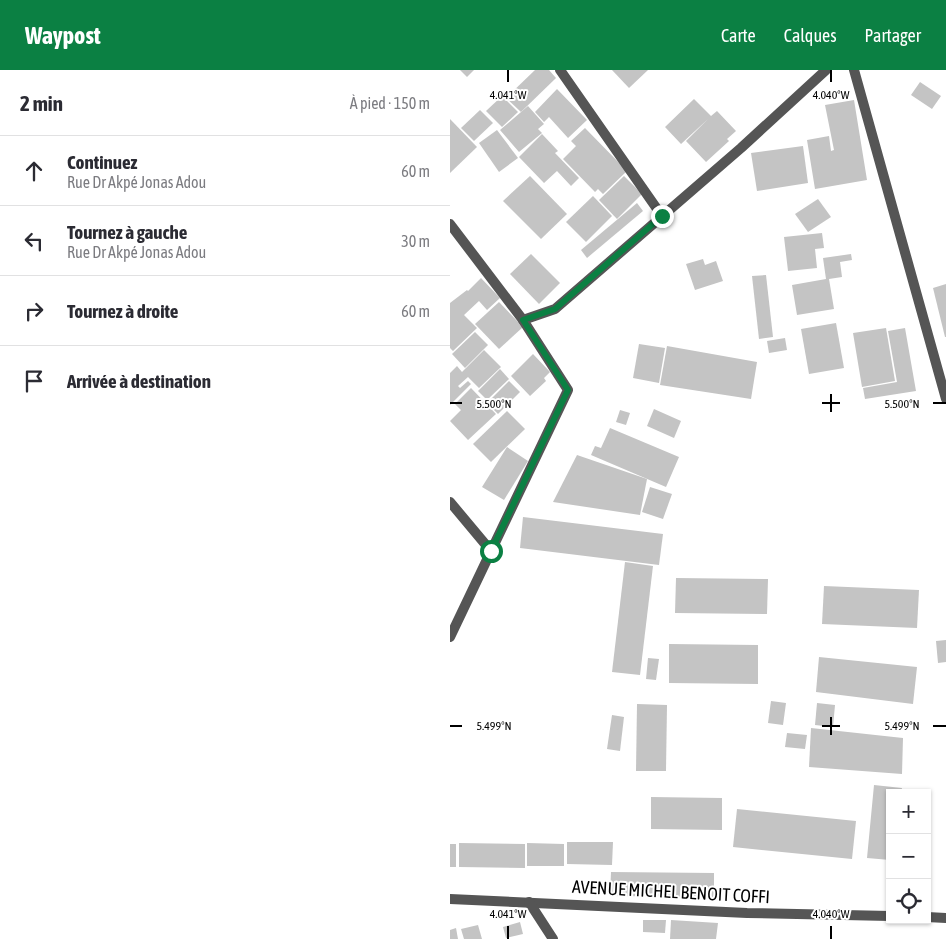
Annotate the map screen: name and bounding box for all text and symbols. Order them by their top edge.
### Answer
text: Waypost [25,22,101,49]
text: Carte [721,25,756,46]
text: Calques [784,25,837,46]
text: Partager [865,25,921,46]
text: 4.041°W [490,88,527,102]
text: 4.040°W [813,88,850,102]
text: 2 min [20,91,63,115]
text: À pied · 150 m [350,94,430,112]
text: Continuez [67,151,137,173]
icon: ahead [20,157,48,185]
text: 60 m [401,162,430,180]
text: Rue Dr Akpé Jonas Adou [67,173,206,191]
route end [651,205,674,228]
text: Tournez à gauche [67,221,187,243]
icon: left [20,227,48,255]
text: 30 m [401,232,430,250]
text: Rue Dr Akpé Jonas Adou [67,243,206,261]
icon: right [20,297,48,325]
text: Tournez à droite [67,300,178,322]
text: 60 m [401,302,430,320]
icon: arrive [20,367,48,395]
text: Arrivée à destination [67,370,211,392]
text: 5.500°N [476,397,512,411]
text: 5.500°N [884,397,920,411]
route start [480,540,503,563]
text: 5.499°N [476,719,512,733]
text: 5.499°N [884,719,920,733]
map controls [886,789,931,924]
button: + [886,789,931,834]
button: − [886,834,931,879]
street label: AVENUE MICHEL BENOIT COFFI [571,876,771,907]
button: locate [886,879,931,924]
text: 4.041°W [490,907,527,921]
text: 4.040°W [813,907,850,921]

